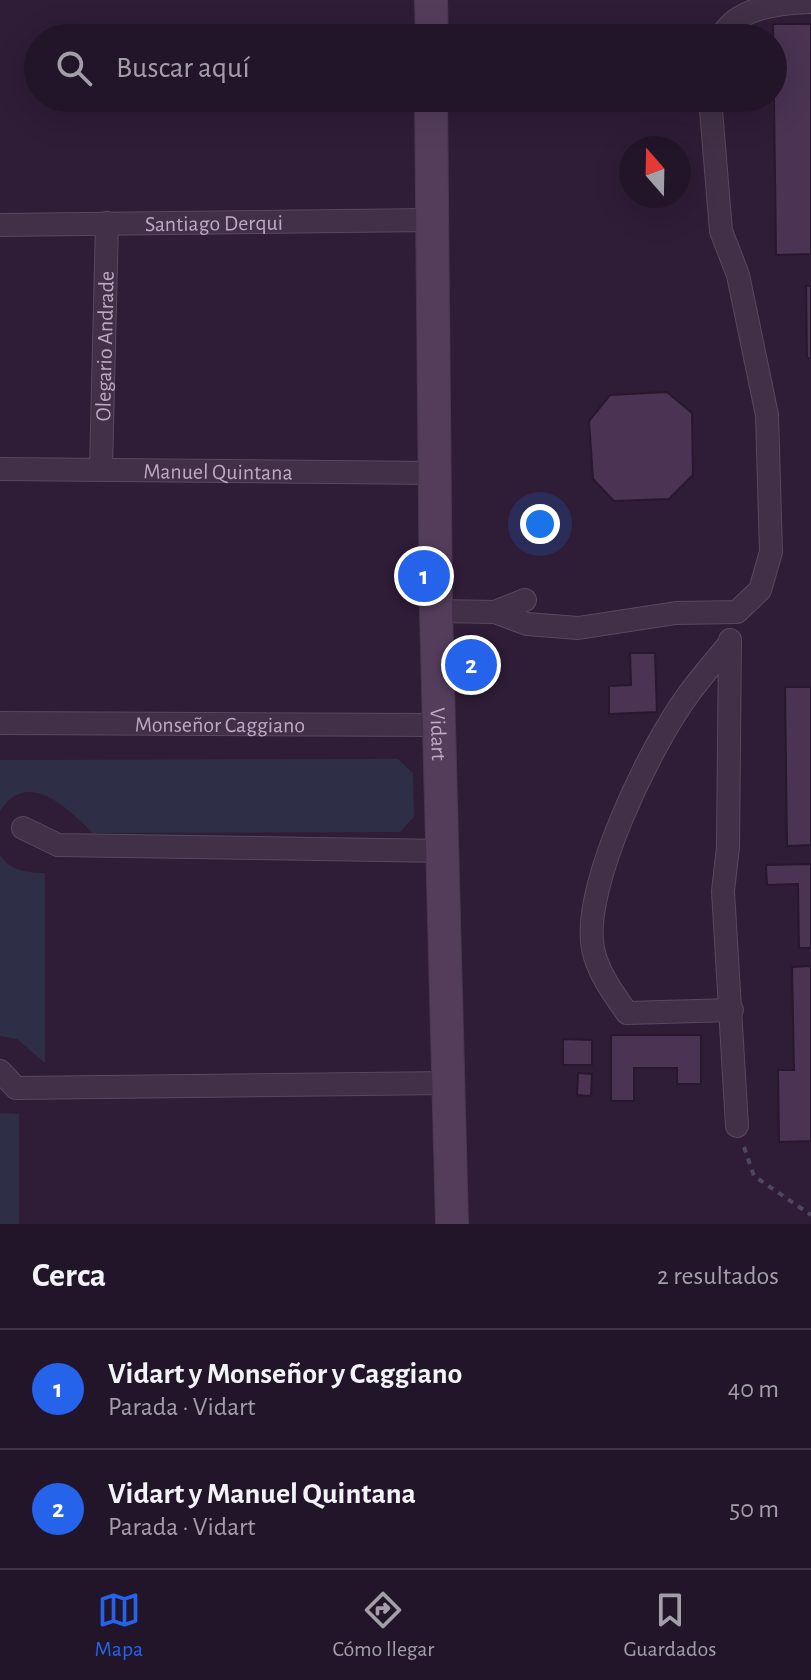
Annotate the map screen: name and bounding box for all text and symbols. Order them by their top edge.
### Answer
search box [24,24,787,112]
icon: search [52,46,96,90]
text: Buscar aquí [116,53,250,83]
north arrow [619,136,691,208]
street label: Santiago Derqui [145,212,283,235]
street label: Olegario Andrade [92,271,118,422]
street label: Manuel Quintana [143,460,293,484]
your location [520,504,560,544]
pin: 1 [398,546,450,606]
pin: 2 [445,635,497,695]
street label: Vidart [427,707,450,761]
street label: Monseñor Caggiano [135,714,305,736]
text: Cerca [32,1259,106,1293]
text: 2 resultados [657,1263,779,1289]
text: Vidart y Monseñor y Caggiano [108,1359,462,1389]
text: 1 [53,1376,63,1402]
text: 40 m [728,1376,779,1402]
text: Parada · Vidart [108,1394,256,1420]
text: Vidart y Manuel Quintana [108,1479,416,1509]
text: 2 [52,1496,64,1522]
text: 50 m [729,1496,779,1522]
text: Parada · Vidart [108,1514,256,1540]
tab: Mapa [95,1588,143,1662]
tab: Cómo llegar [332,1588,434,1662]
tab: Guardados [623,1588,716,1662]

